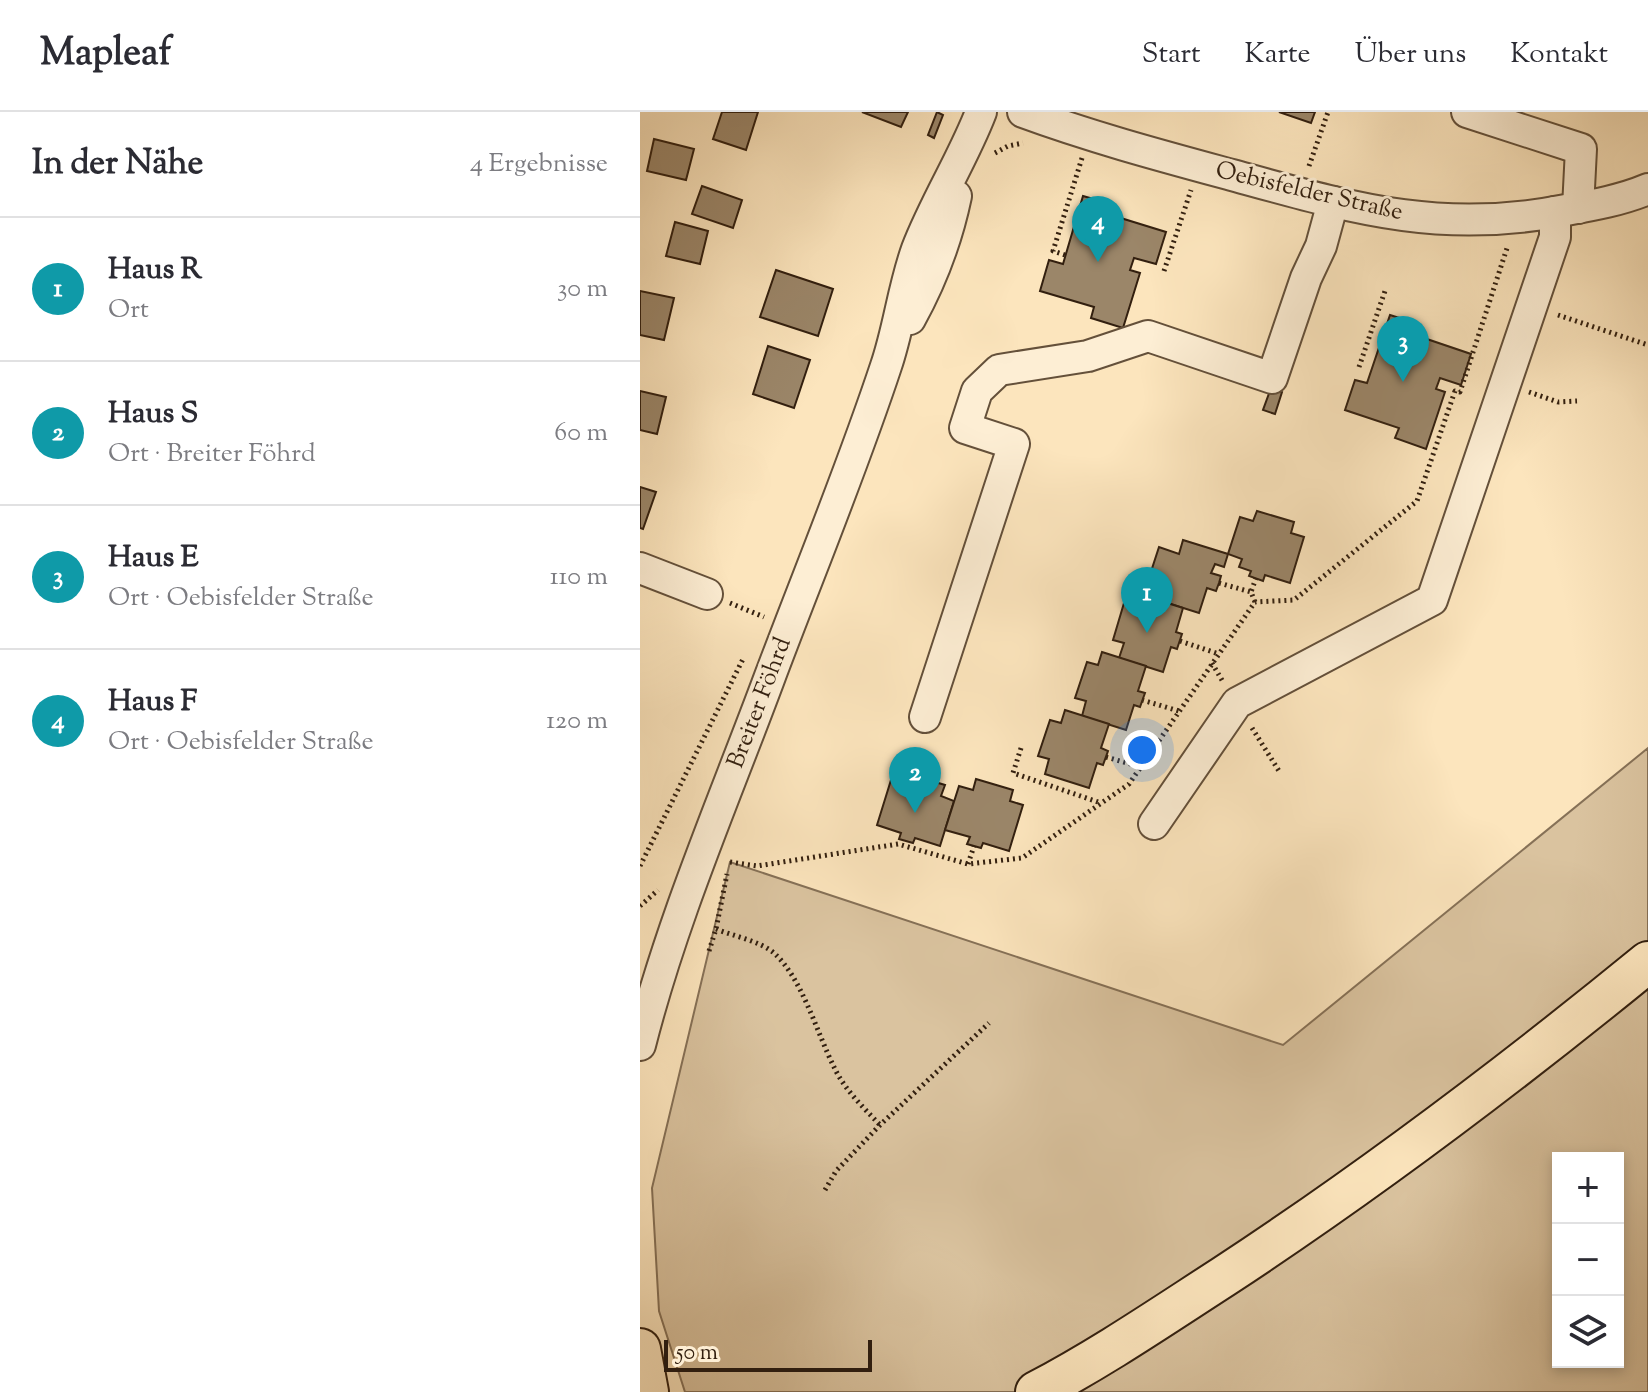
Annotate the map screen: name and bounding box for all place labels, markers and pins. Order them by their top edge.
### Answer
pin: 4 [1072,196,1124,262]
pin: 3 [1377,316,1429,382]
pin: 1 [1121,567,1173,633]
pin: 2 [889,747,941,813]

